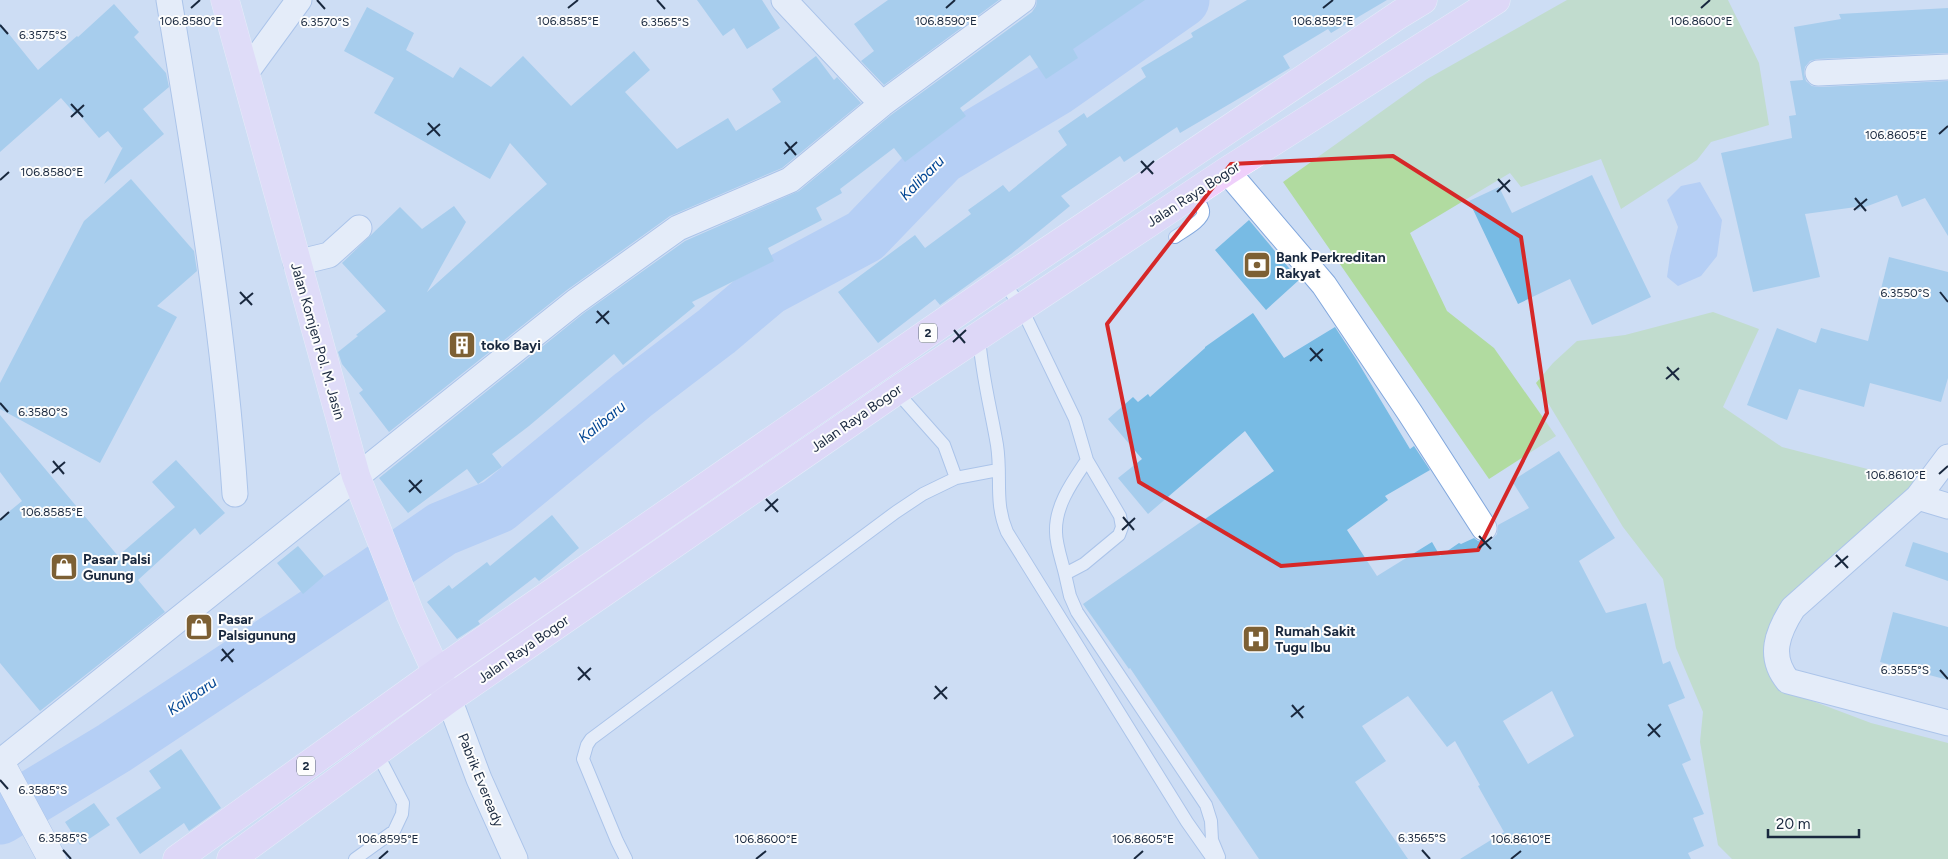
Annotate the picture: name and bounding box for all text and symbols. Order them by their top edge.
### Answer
text: 106.8580°E [160,14,222,28]
text: 106.8585°E [537,14,599,28]
text: 106.8590°E [915,14,977,28]
text: 106.8595°E [1292,14,1354,28]
text: 106.8600°E [1669,14,1733,28]
text: 6.3570°S [301,15,349,29]
text: 6.3565°S [641,15,689,29]
text: 6.3575°S [19,28,67,42]
text: 106.8605°E [1865,128,1927,142]
water label: Kalibaru [896,152,948,204]
street label: Jalan Raya Bogor [1144,158,1243,231]
text: 106.8580°E [21,165,83,179]
place label: Bank Perkreditan Rakyat [1276,249,1386,282]
bank icon: Bank Perkreditan Rakyat [1242,250,1272,280]
street label: Jalan Komjen Pol. M. Jasin [287,261,348,422]
text: 6.3550°S [1880,286,1930,300]
road number: 2 [919,323,937,342]
building icon: toko Bayi [447,330,477,360]
place label: toko Bayi [481,337,541,354]
street label: Jalan Raya Bogor [808,381,905,456]
water label: Kalibaru [575,397,629,447]
text: 6.3580°S [18,405,68,419]
text: 106.8610°E [1866,468,1926,482]
text: 106.8585°E [21,505,83,519]
place label: Pasar Palsi Gunung [83,551,151,584]
shop icon: Pasar Palsi Gunung [49,552,79,582]
place label: Pasar Palsigunung [218,611,296,644]
shop icon: Pasar Palsigunung [184,612,214,642]
street label: Jalan Raya Bogor [475,612,572,687]
place label: Rumah Sakit Tugu Ibu [1275,623,1356,656]
hospital icon: Rumah Sakit Tugu Ibu [1241,624,1271,654]
text: 6.3555°S [1881,663,1929,677]
water label: Kalibaru [164,673,220,719]
street label: Pabrik Eveready [454,731,507,830]
road number: 2 [297,756,315,776]
text: 6.3585°S [19,783,67,797]
scale bar [1768,806,1859,838]
text: 20 m [1776,815,1810,833]
text: 6.3585°S [39,831,87,845]
text: 6.3565°S [1398,831,1446,845]
text: 106.8595°E [357,832,419,846]
text: 106.8600°E [734,832,798,846]
text: 106.8605°E [1112,832,1174,846]
text: 106.8610°E [1491,832,1551,846]

